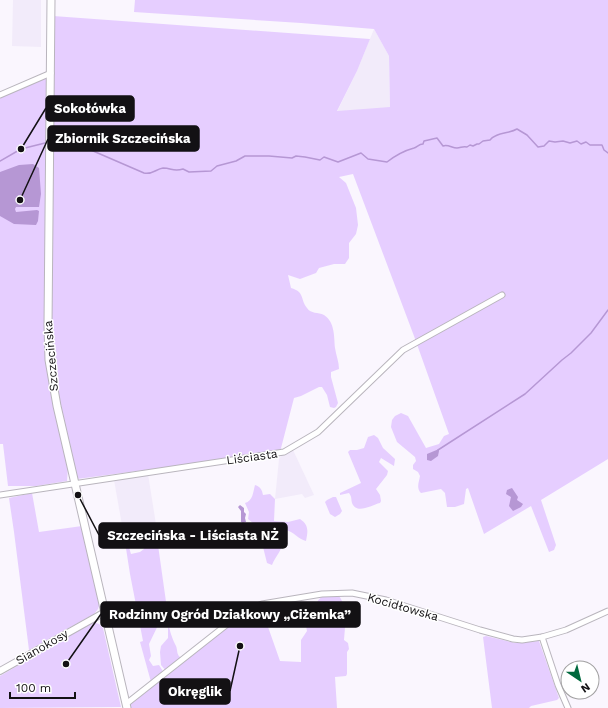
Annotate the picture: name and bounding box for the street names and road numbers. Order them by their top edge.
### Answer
street label: Szczecińska [41,320,61,392]
street label: Liściasta [226,446,279,468]
street label: Kocidłowska [366,590,440,624]
street label: Sianokosy [13,626,71,668]

